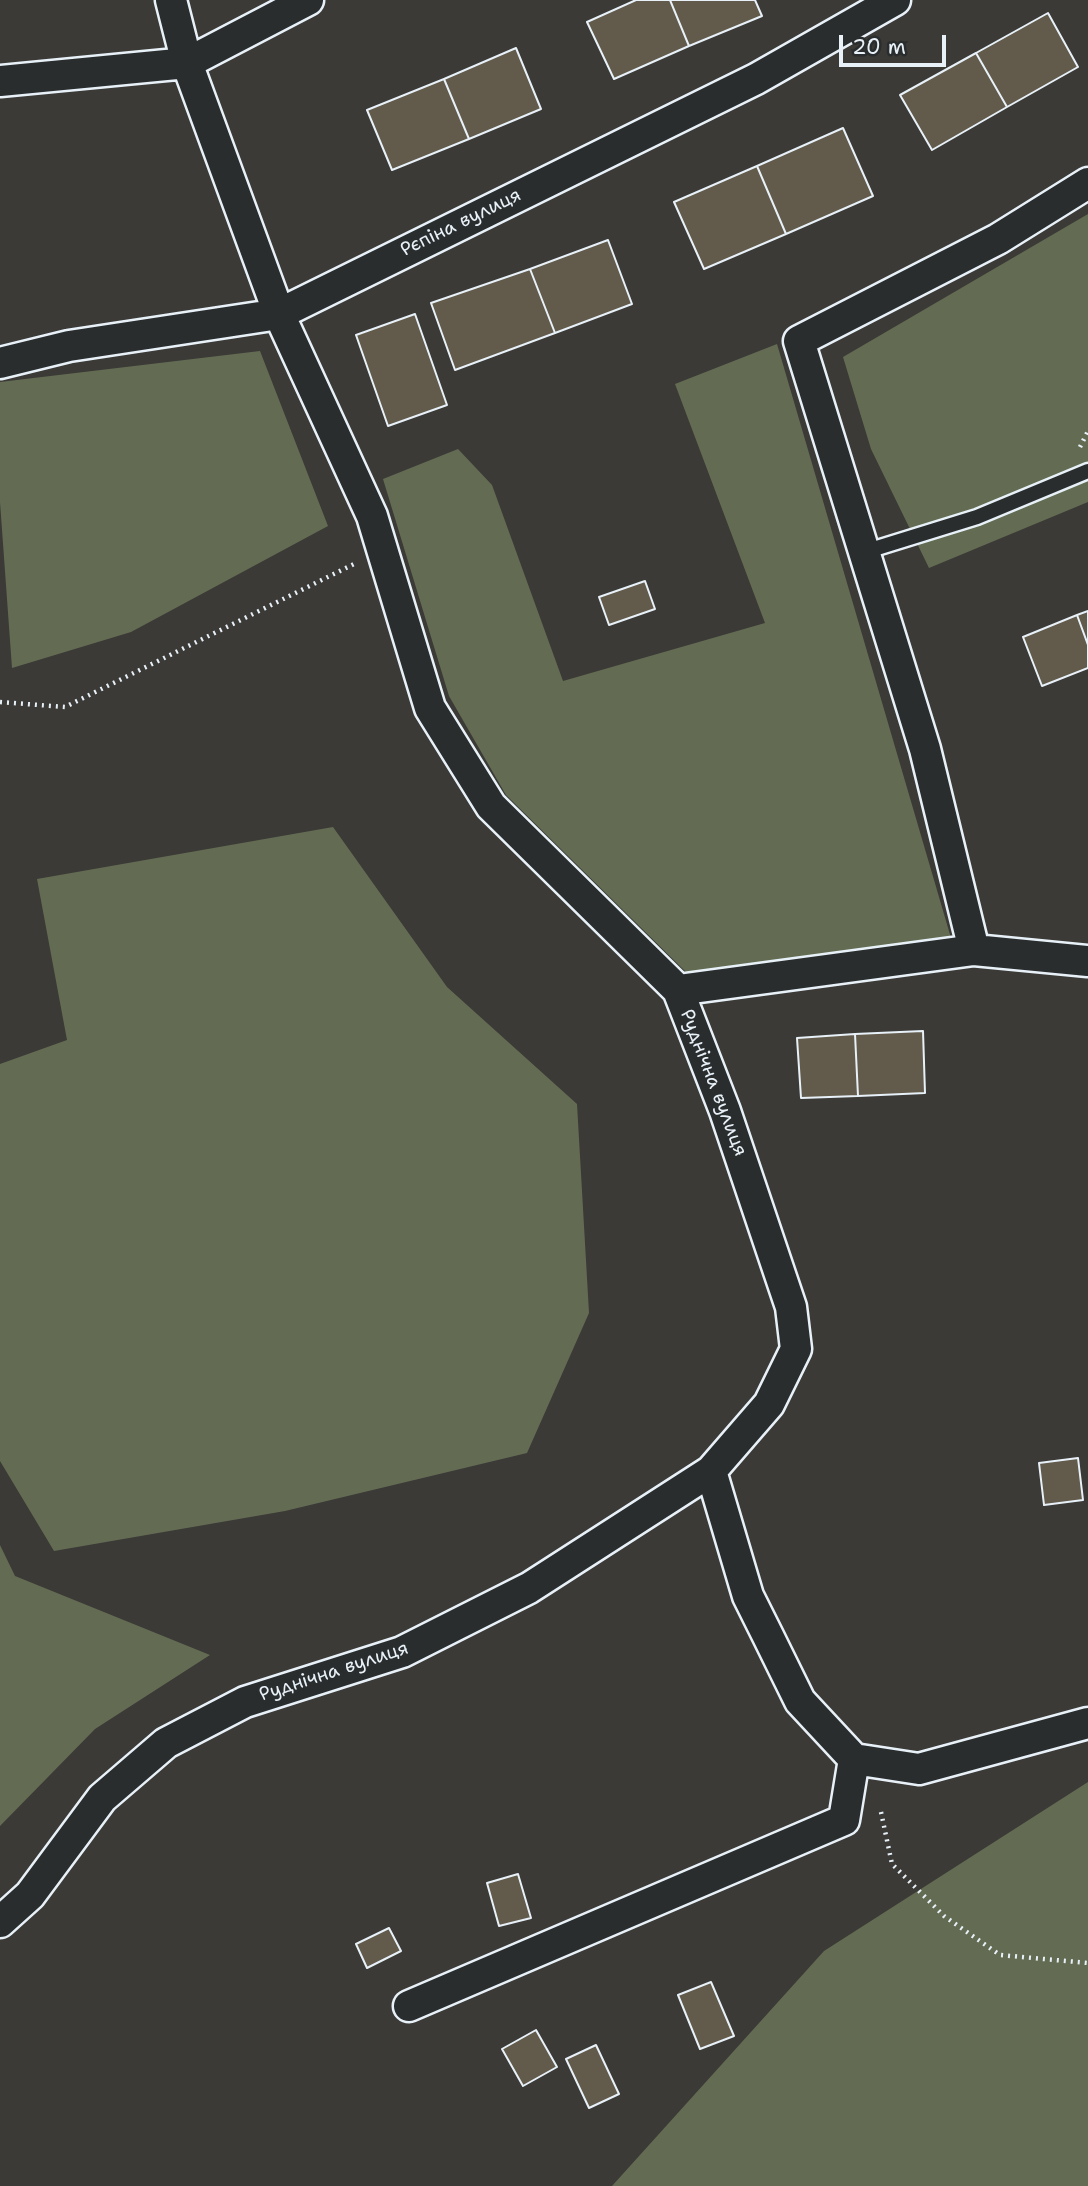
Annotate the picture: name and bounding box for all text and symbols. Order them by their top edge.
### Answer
scale bar [843,21,950,65]
text: 20 m [852,33,906,61]
street label: Рєпіна вулиця [397,184,525,262]
street label: Руднічна вулиця [675,1006,751,1160]
street label: Руднічна вулиця [257,1637,411,1707]

